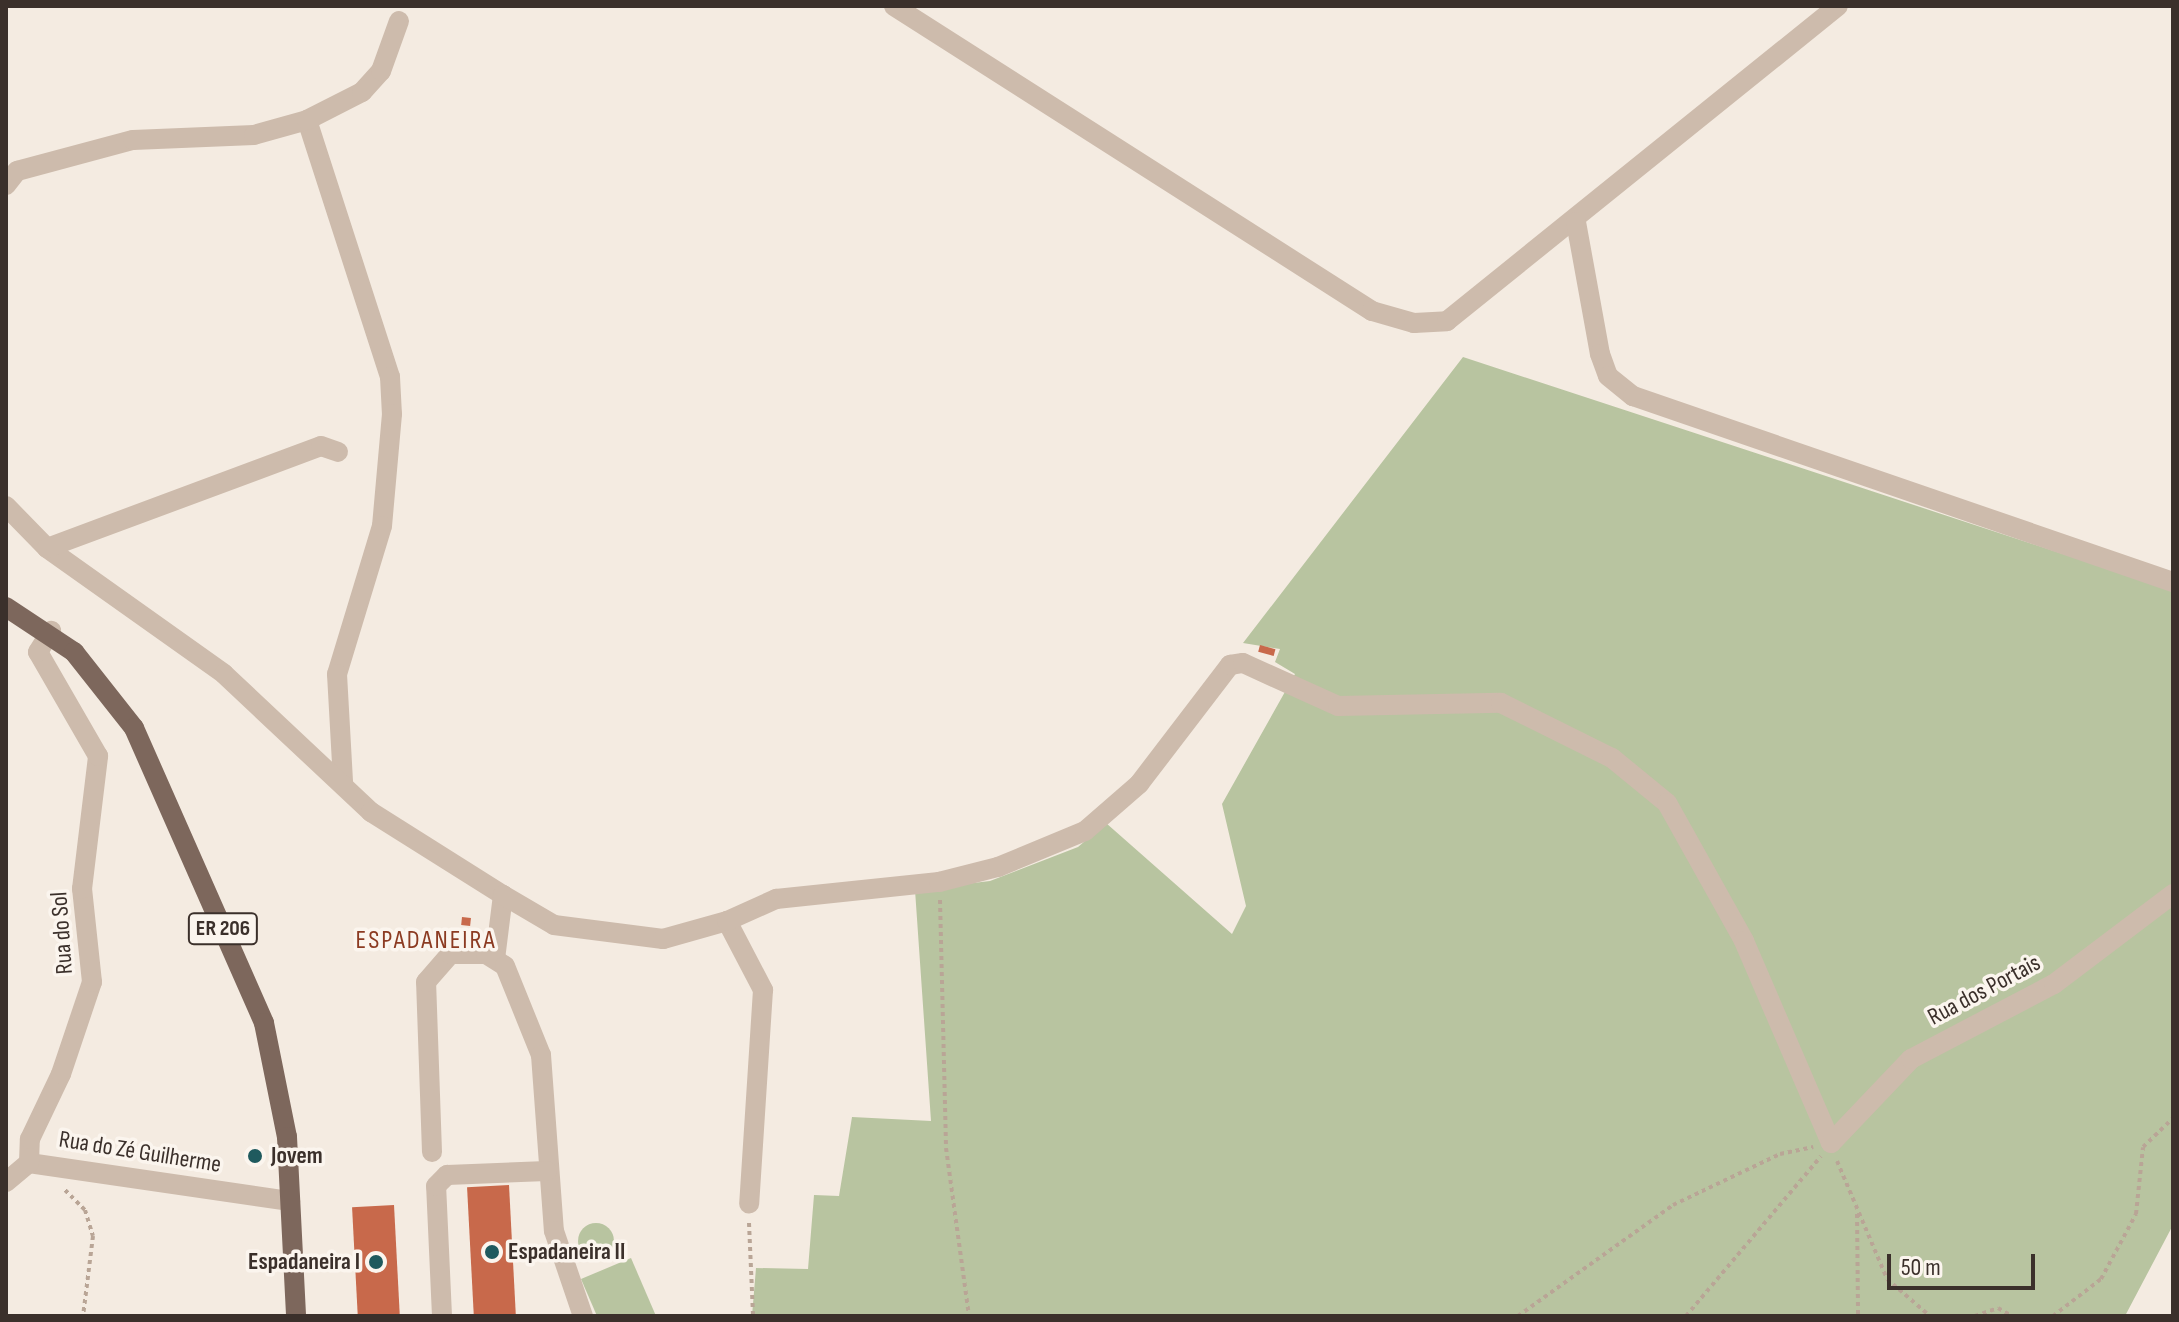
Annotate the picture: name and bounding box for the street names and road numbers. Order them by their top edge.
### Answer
street label: Rua do Sol [45,891,79,975]
road number: ER 206 [187,911,259,947]
street label: Rua dos Portais [1923,948,2045,1032]
street label: Rua do Zé Guilherme [57,1125,223,1179]

